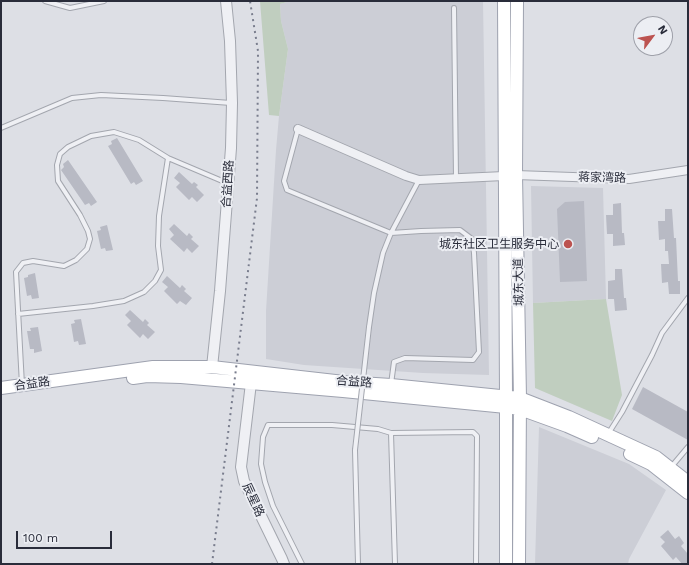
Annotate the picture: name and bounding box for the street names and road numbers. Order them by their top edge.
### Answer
street label: 合益西路 [219,160,237,208]
street label: 蒋家湾路 [578,170,626,186]
street label: 城东大道 [511,258,527,306]
street label: 合益路 [13,374,51,394]
street label: 合益路 [336,374,372,390]
street label: 辰星路 [239,481,267,519]

